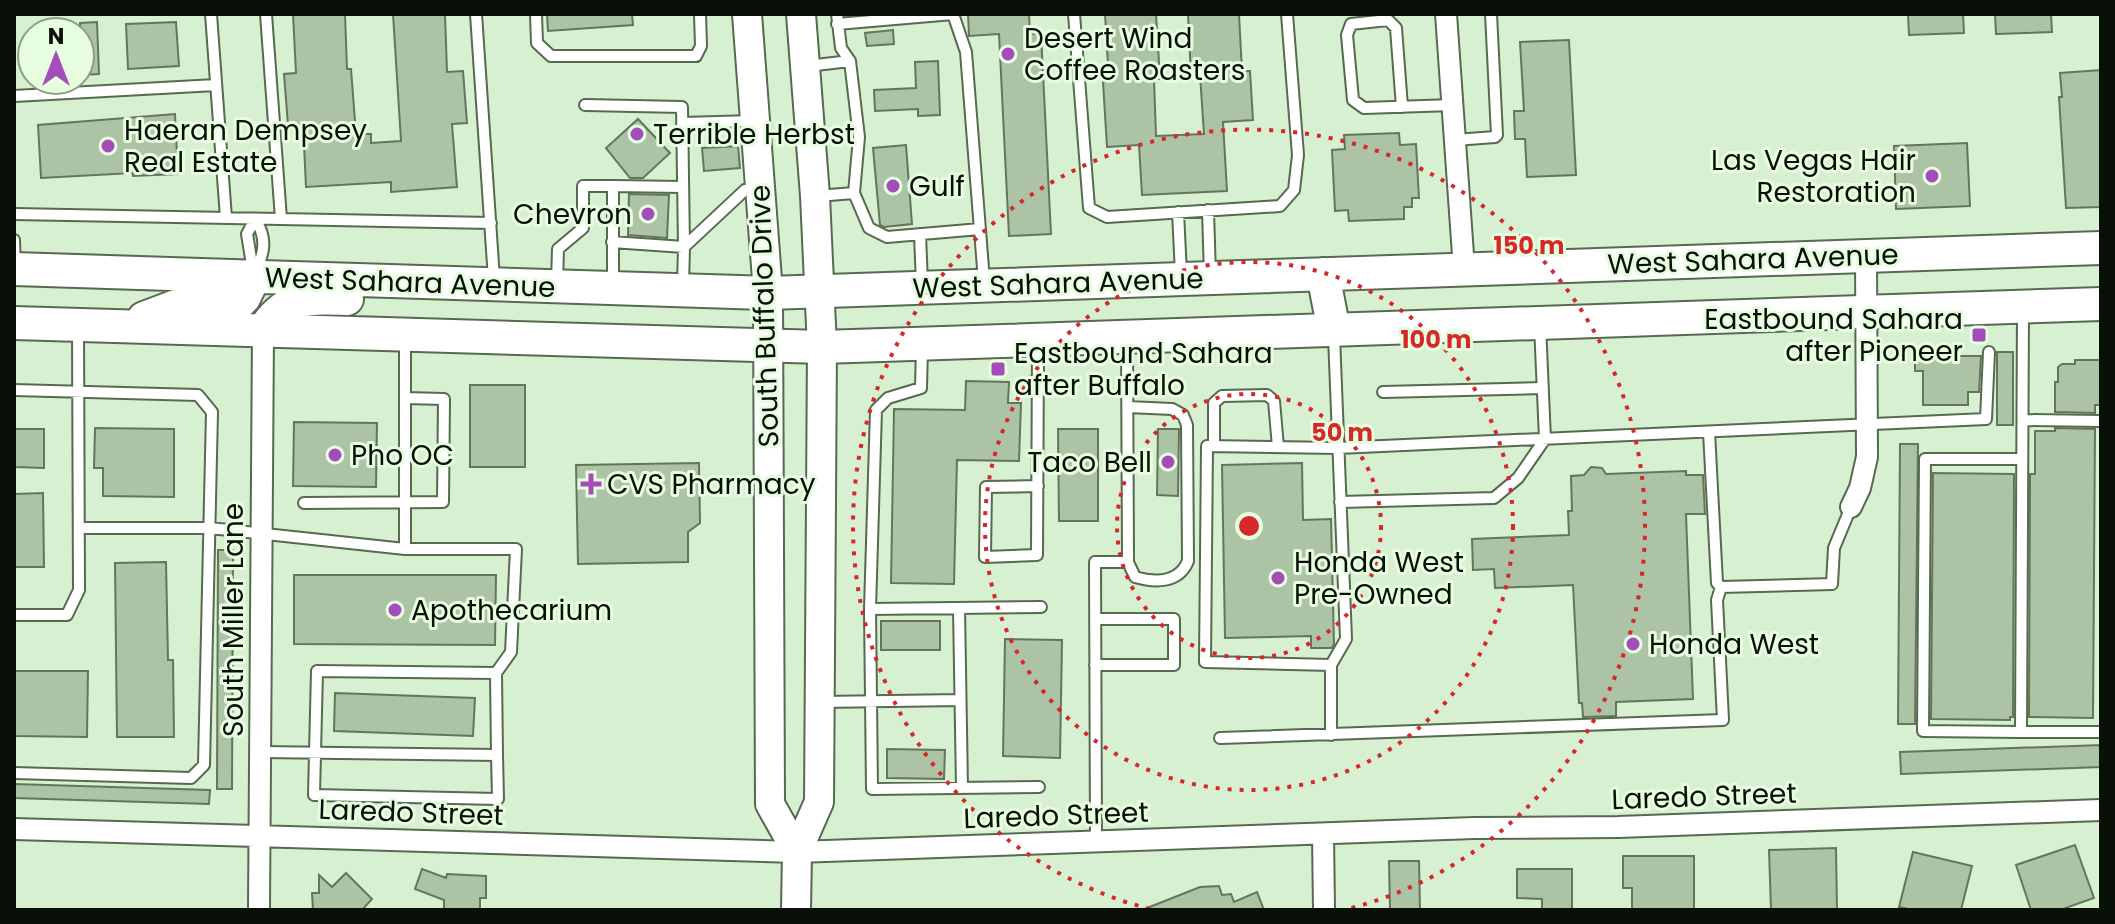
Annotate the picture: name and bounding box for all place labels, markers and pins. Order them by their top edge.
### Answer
place label: Desert Wind Coffee Roasters [1024,19,1245,90]
marker: Desert Wind Coffee Roasters [999,45,1017,63]
place label: Haeran Dempsey Real Estate [124,111,367,182]
place label: Terrible Herbst [653,115,855,154]
marker: Terrible Herbst [628,125,646,143]
marker: Haeran Dempsey Real Estate [99,137,117,155]
place label: Las Vegas Hair Restoration [1711,141,1916,212]
place label: Gulf [909,167,965,206]
marker: Las Vegas Hair Restoration [1923,167,1941,185]
marker: Gulf [884,177,902,195]
place label: Chevron [513,195,632,234]
marker: Chevron [639,205,657,223]
place label: Eastbound Sahara after Pioneer [1704,300,1963,371]
marker: Eastbound Sahara after Pioneer [1970,326,1988,344]
place label: Eastbound Sahara after Buffalo [1014,334,1273,405]
marker: Eastbound Sahara after Buffalo [989,360,1007,378]
place label: Pho OC [351,436,454,475]
place label: Taco Bell [1027,443,1152,482]
marker: Pho OC [326,446,344,464]
marker: Taco Bell [1159,453,1177,471]
place label: CVS Pharmacy [607,465,816,504]
marker: CVS Pharmacy [582,475,600,493]
centre of rings [1235,512,1263,540]
place label: Honda West Pre-Owned [1294,543,1464,614]
marker: Honda West Pre-Owned [1269,569,1287,587]
place label: Apothecarium [411,591,612,630]
marker: Apothecarium [386,601,404,619]
place label: Honda West [1649,625,1819,664]
marker: Honda West [1624,635,1642,653]

